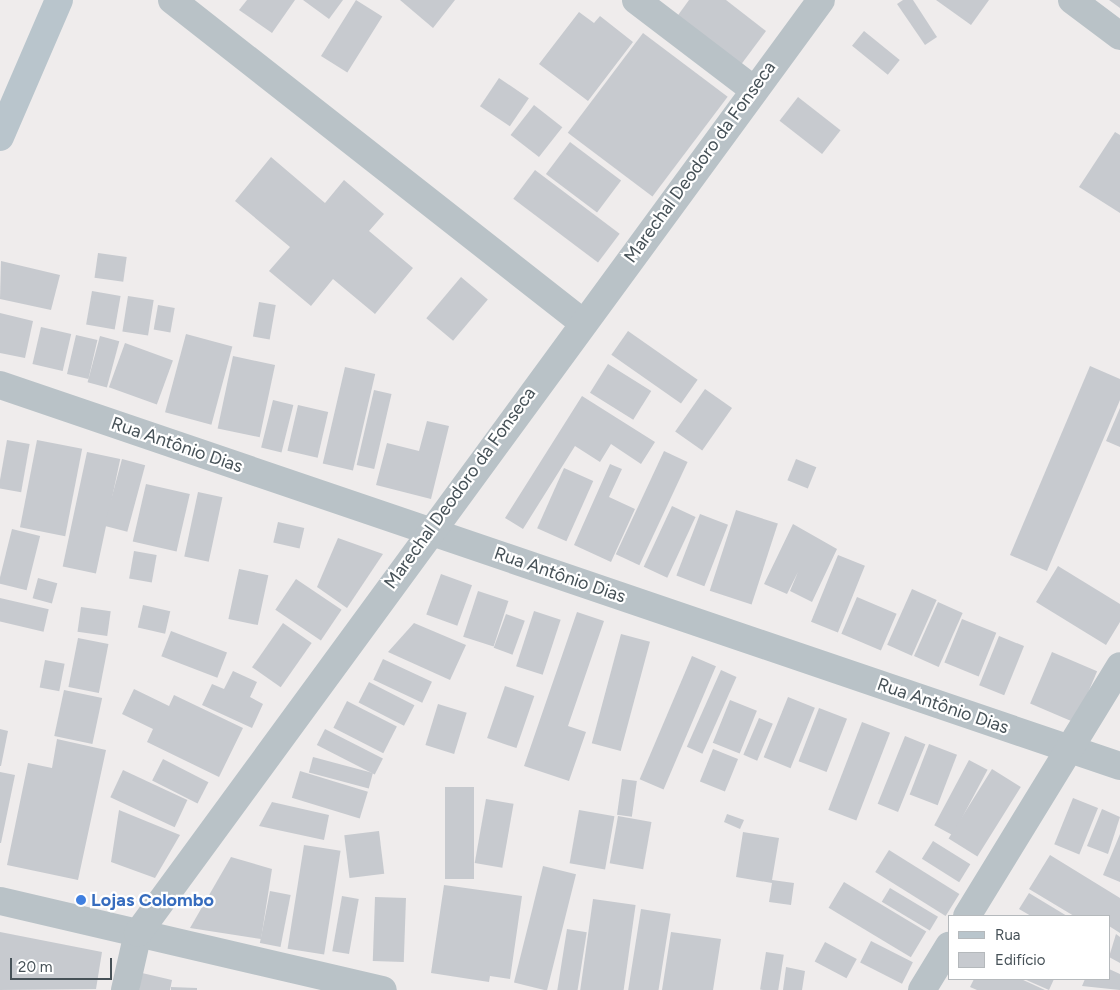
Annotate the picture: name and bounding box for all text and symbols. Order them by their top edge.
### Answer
street label: Marechal Deodoro da Fonseca [620,57,780,267]
street label: Marechal Deodoro da Fonseca [380,383,540,593]
street label: Rua Antônio Dias [108,412,246,478]
street label: Rua Antônio Dias [491,542,629,608]
street label: Rua Antônio Dias [874,673,1012,739]
place label: Lojas Colombo [91,889,214,911]
marker: Lojas Colombo [75,894,87,906]
legend [948,915,1110,980]
text: Rua [995,926,1020,944]
scale bar [12,948,115,980]
text: Edifício [995,951,1045,969]
text: 20 m [18,958,52,976]

